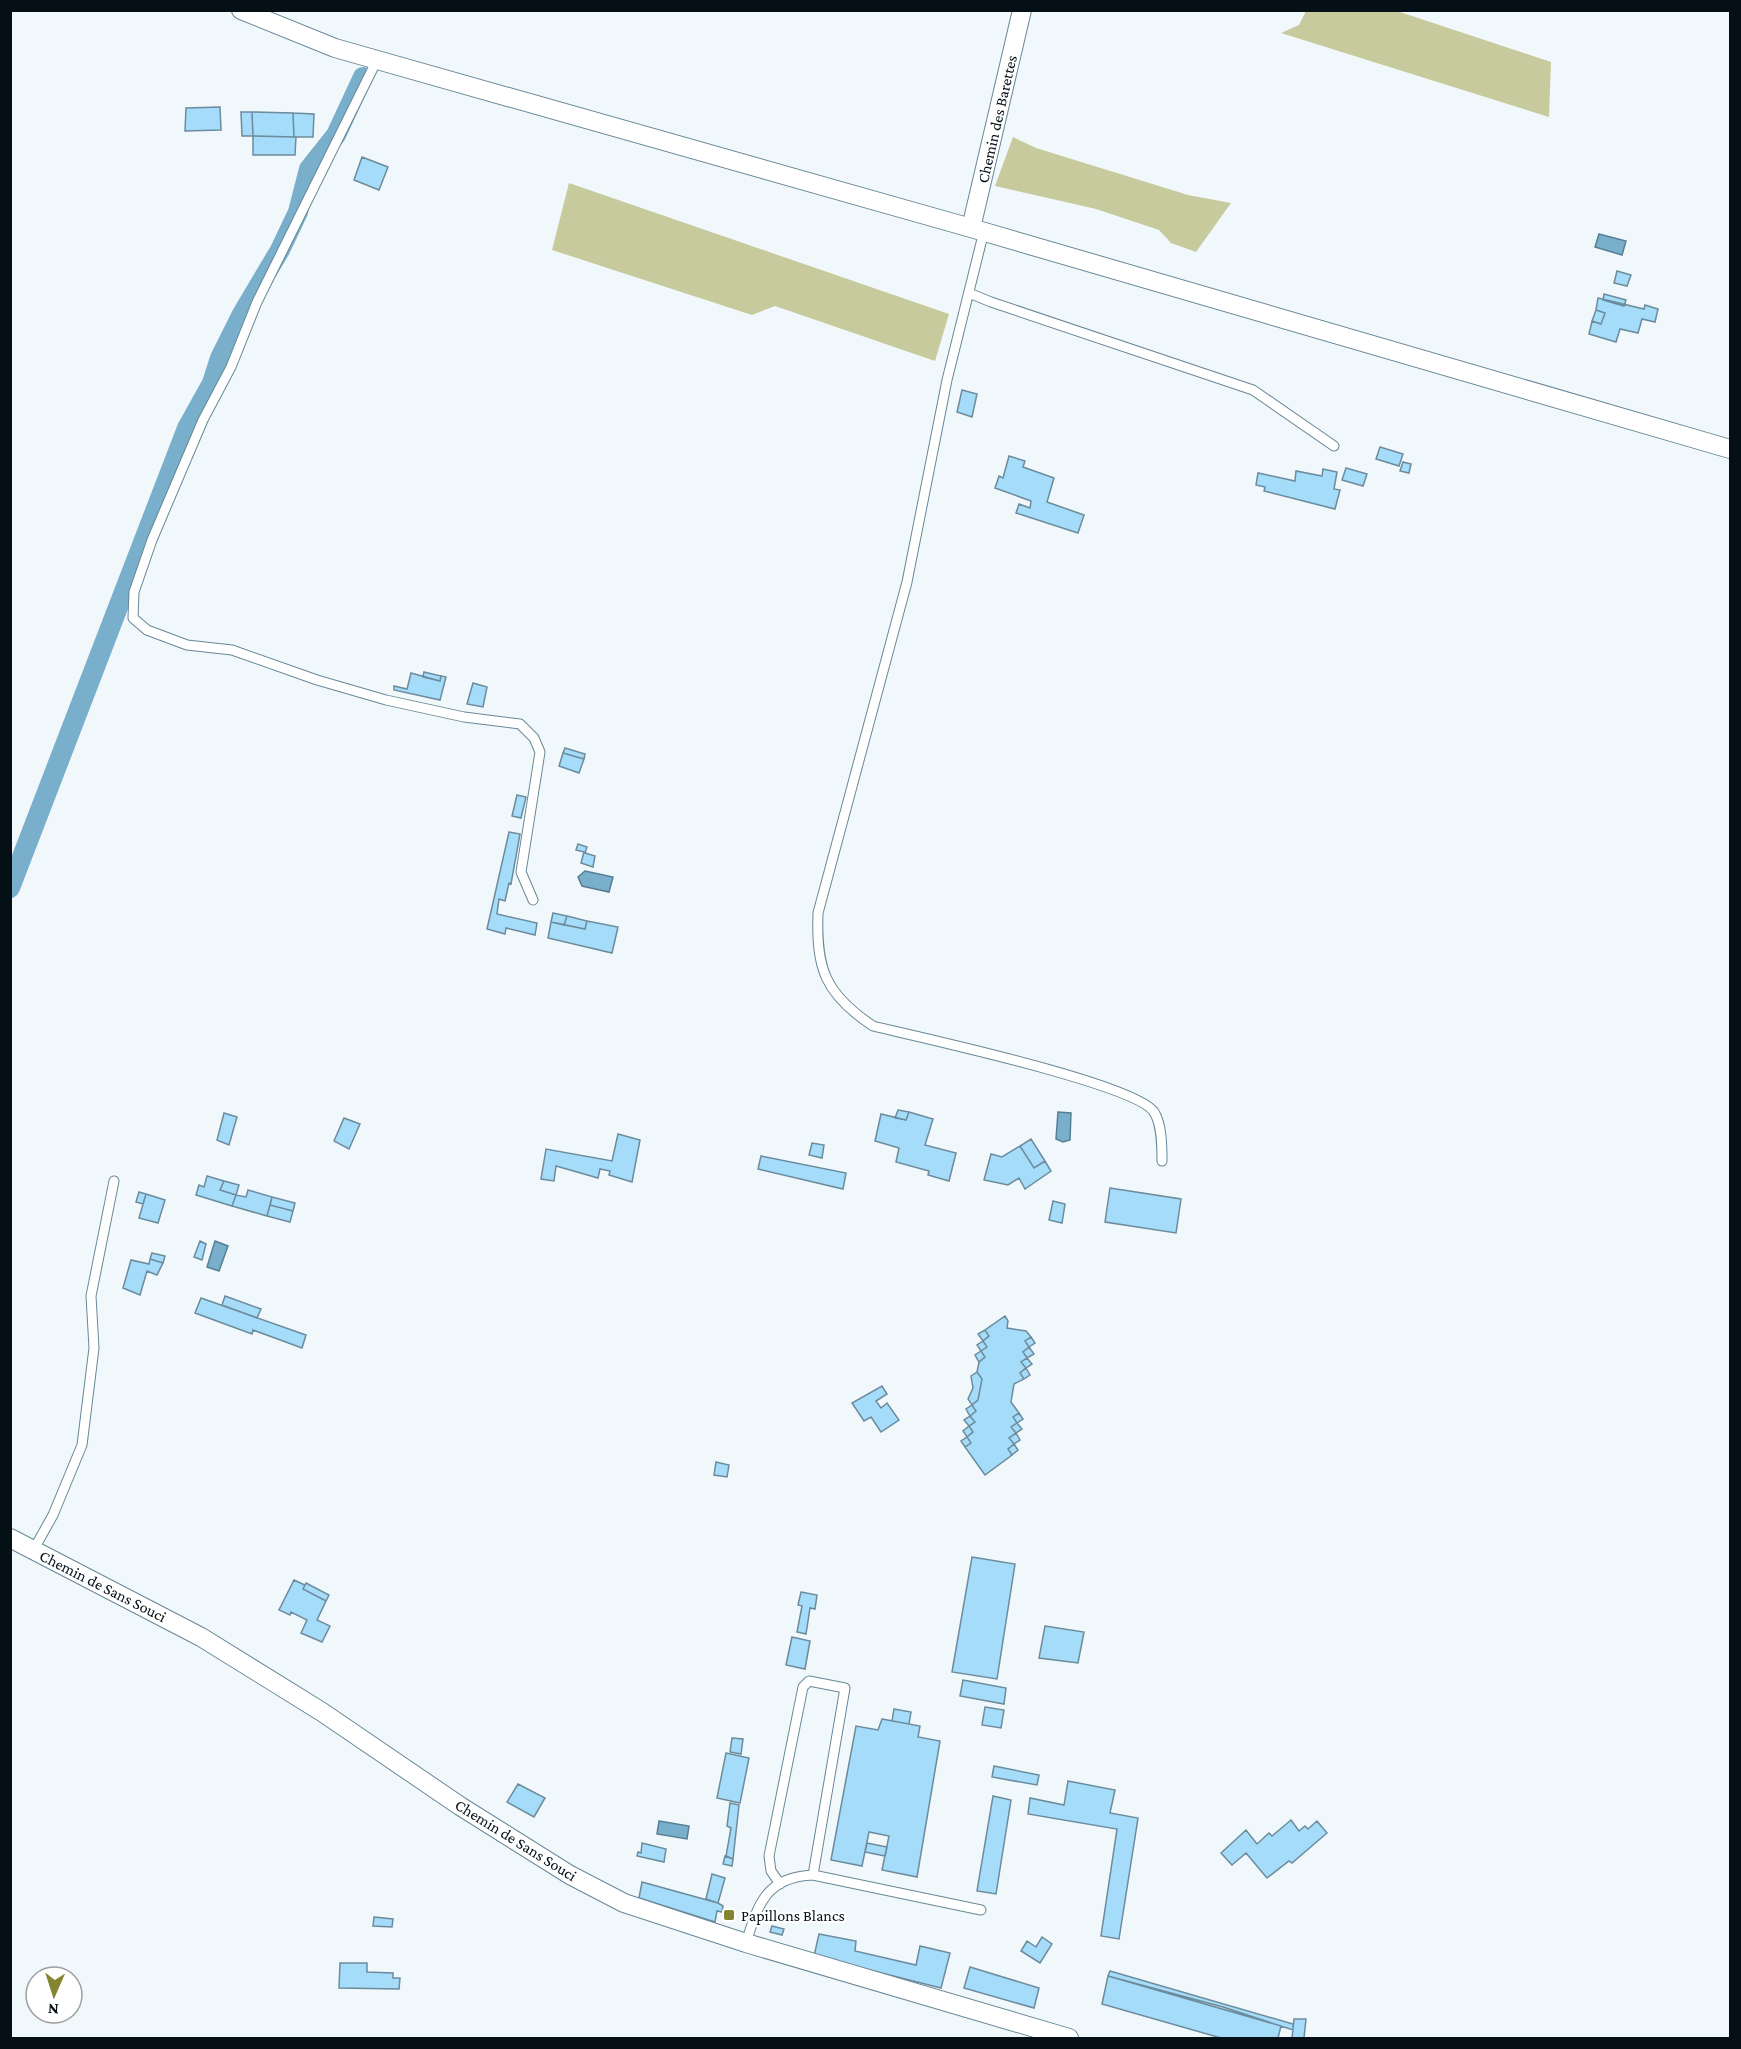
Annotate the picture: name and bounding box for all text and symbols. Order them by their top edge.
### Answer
street label: Chemin des Barettes [974,53,1020,185]
street label: Chemin de Sans Souci [37,1547,169,1625]
street label: Chemin de Sans Souci [452,1796,580,1884]
place label: Papillons Blancs [741,1907,845,1925]
marker: Papillons Blancs [722,1908,736,1922]
north arrow [24,1965,84,2025]
text: N [47,2001,59,2018]

